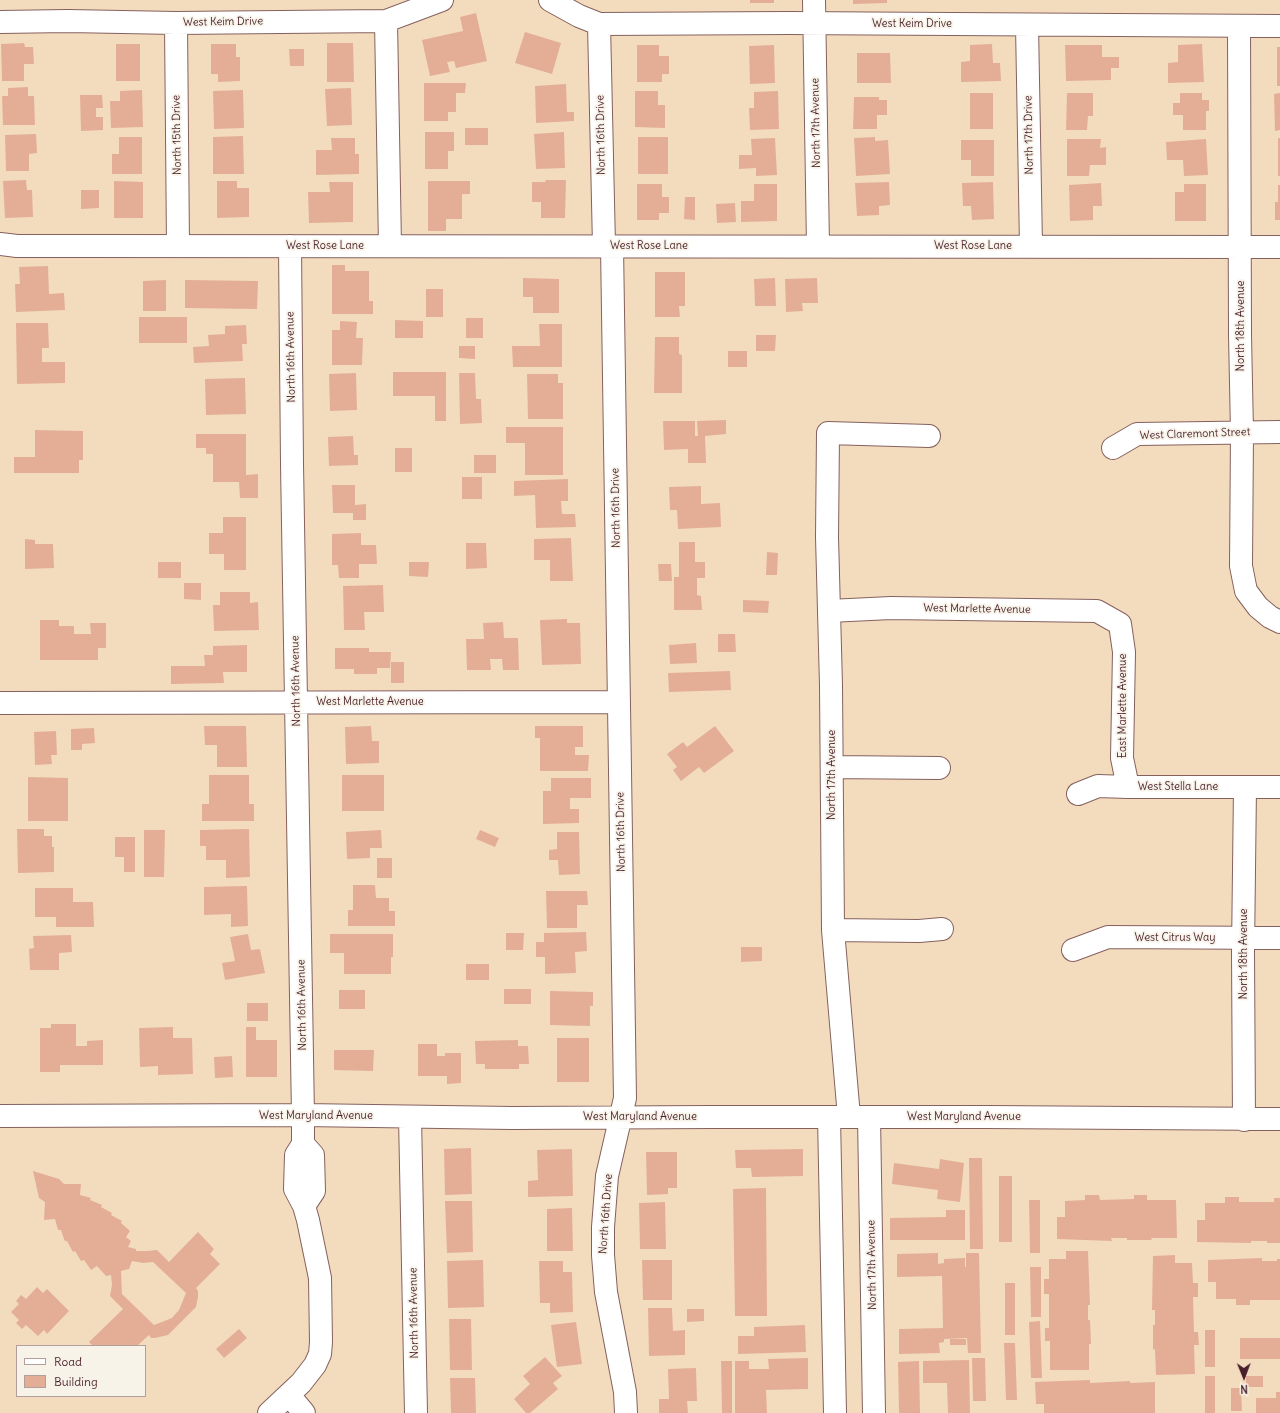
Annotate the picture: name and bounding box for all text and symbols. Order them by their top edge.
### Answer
street label: West Keim Drive [183,15,263,29]
street label: West Keim Drive [872,17,952,31]
street label: North 17th Avenue [809,78,823,168]
street label: North 15th Drive [170,95,184,175]
street label: North 16th Drive [594,95,608,175]
street label: North 17th Drive [1022,95,1036,175]
street label: West Rose Lane [286,239,364,253]
street label: West Rose Lane [610,239,688,253]
street label: West Rose Lane [934,239,1012,253]
street label: North 18th Avenue [1234,280,1248,372]
street label: North 16th Avenue [284,311,298,403]
street label: West Claremont Street [1139,425,1251,443]
street label: North 16th Drive [609,468,623,548]
street label: West Marlette Avenue [923,601,1031,617]
street label: North 16th Avenue [289,635,303,727]
street label: East Marlette Avenue [1116,654,1130,758]
street label: West Marlette Avenue [316,695,424,709]
street label: North 17th Avenue [825,730,839,820]
street label: West Stella Lane [1138,780,1218,794]
street label: North 16th Drive [614,792,628,872]
street label: North 18th Avenue [1237,908,1251,1000]
street label: West Citrus Way [1135,931,1215,945]
street label: North 16th Avenue [295,959,309,1051]
street label: West Maryland Avenue [259,1109,373,1123]
street label: West Maryland Avenue [583,1110,697,1124]
street label: West Maryland Avenue [907,1110,1021,1124]
street label: North 16th Drive [597,1174,615,1254]
street label: North 17th Avenue [865,1220,879,1310]
street label: North 16th Avenue [407,1267,421,1359]
legend [16,1345,146,1397]
text: Road [54,1354,82,1369]
north arrow [1224,1357,1264,1397]
text: Building [54,1374,98,1389]
text: N [1240,1382,1248,1396]

